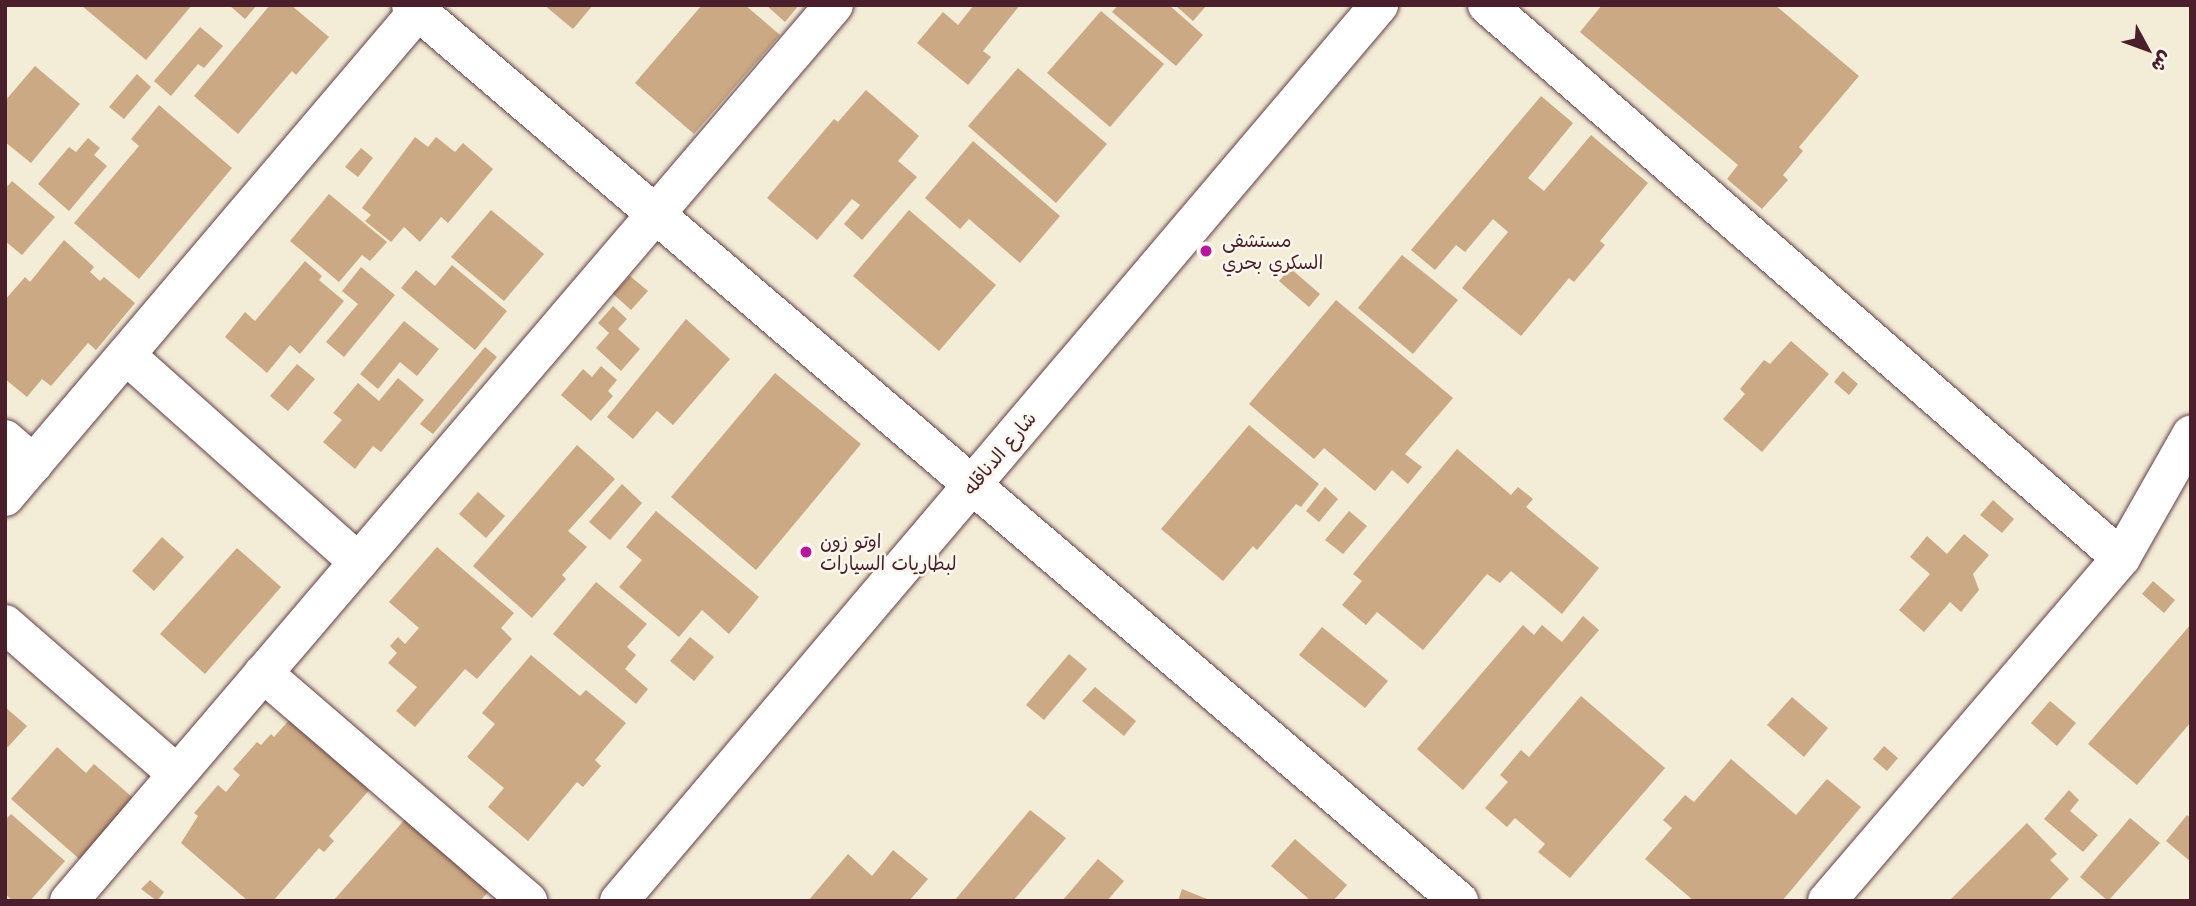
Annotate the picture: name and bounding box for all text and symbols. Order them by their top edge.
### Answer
north arrow [2112,14,2182,84]
text: ش [2145,46,2180,80]
place label: مستشفى السكري بحري [1222,229,1323,273]
marker: مستشفى السكري بحري [1196,241,1216,261]
street label: شارع الدناقله [957,407,1041,499]
place label: اوتو زون لبطاريات السيارات [820,530,956,574]
marker: اوتو زون لبطاريات السيارات [798,544,814,560]

